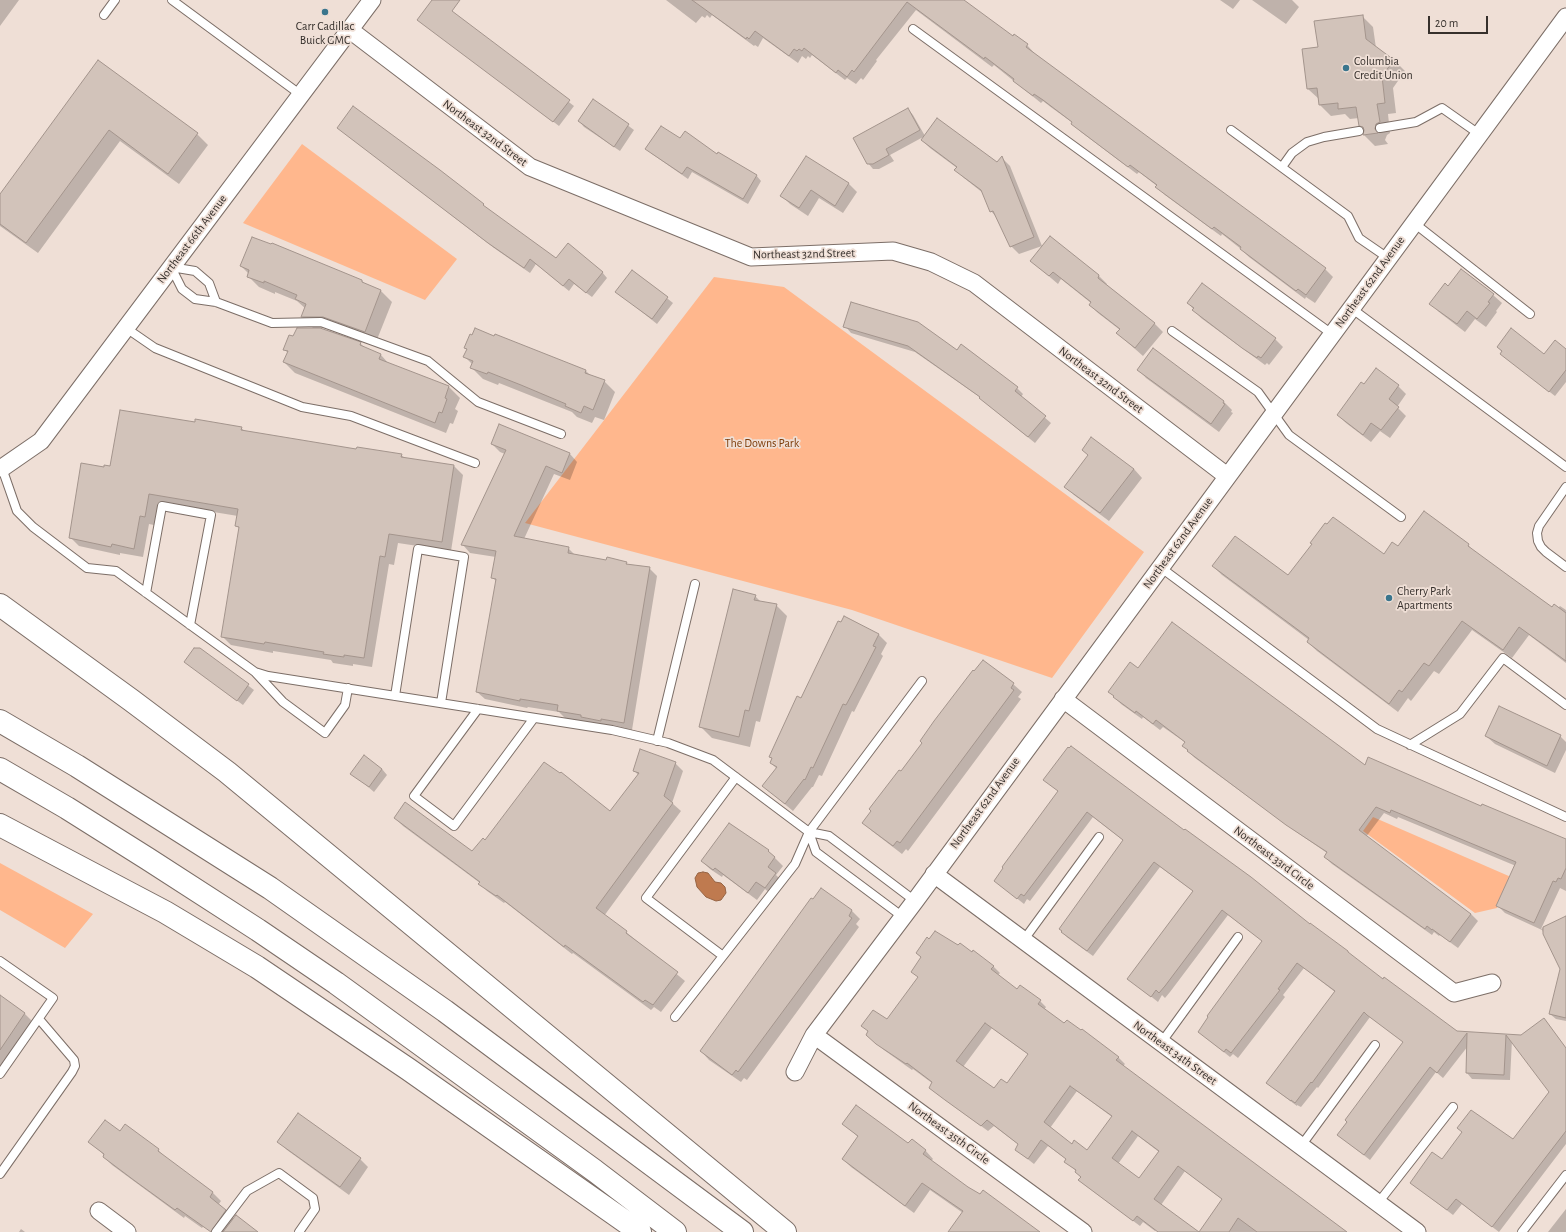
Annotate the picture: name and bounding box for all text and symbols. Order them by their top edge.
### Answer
marker: Carr Cadillac Buick GMC [320,7,330,17]
scale bar [1430,8,1490,34]
text: 20 m [1435,17,1458,29]
place label: Carr Cadillac Buick GMC [296,19,354,47]
place label: Columbia Credit Union [1354,54,1413,82]
marker: Columbia Credit Union [1341,63,1351,73]
street label: Northeast 32nd Street [440,97,530,169]
street label: Northeast 66th Avenue [154,192,230,286]
street label: Northeast 62nd Avenue [1332,233,1408,331]
street label: Northeast 32nd Street [753,246,855,262]
street label: Northeast 32nd Street [1056,344,1146,416]
park label: The Downs Park [725,436,799,450]
street label: Northeast 62nd Avenue [1140,494,1216,592]
place label: Cherry Park Apartments [1397,584,1453,612]
marker: Cherry Park Apartments [1384,593,1394,603]
street label: Northeast 62nd Avenue [947,754,1023,852]
street label: Northeast 33rd Circle [1231,823,1317,893]
street label: Northeast 34th Street [1130,1018,1220,1088]
street label: Northeast 35th Circle [905,1099,993,1167]

